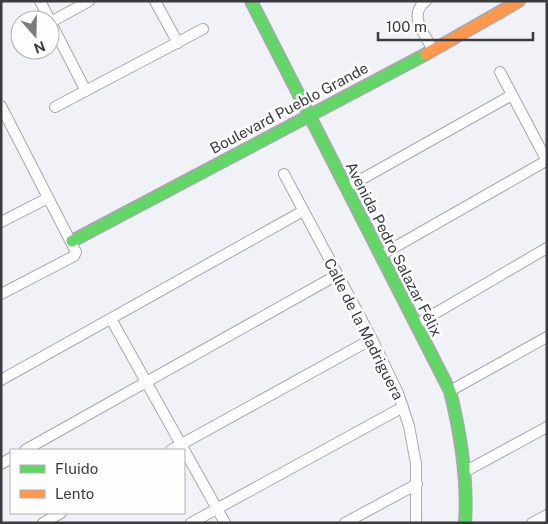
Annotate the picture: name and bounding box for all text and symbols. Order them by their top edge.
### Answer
north arrow [10,10,60,60]
scale bar [378,10,533,42]
text: 100 m [386,18,427,35]
text: N [32,38,47,57]
street label: Boulevard Pueblo Grande [207,59,371,157]
street label: Avenida Pedro Salazar Félix [342,159,446,339]
street label: Calle de la Madriguera [321,255,407,403]
legend [10,449,185,514]
text: Fluido [55,460,98,477]
text: Lento [55,485,94,502]

